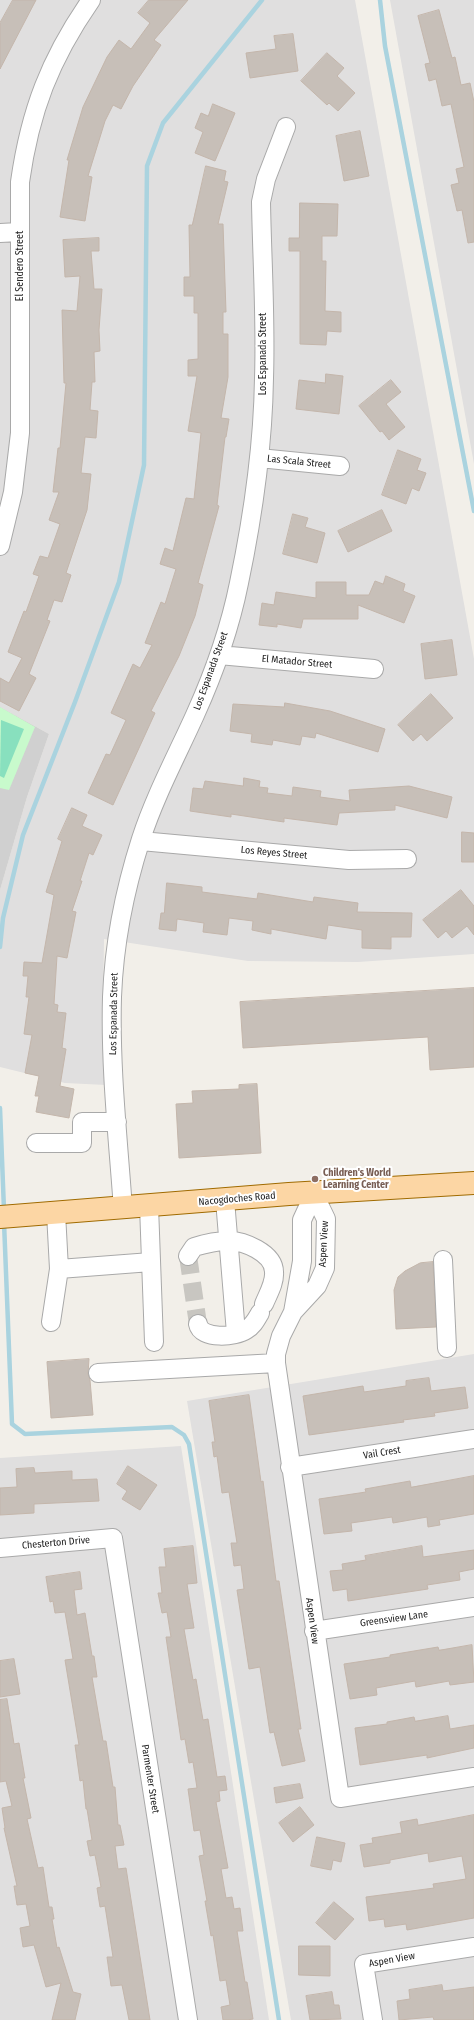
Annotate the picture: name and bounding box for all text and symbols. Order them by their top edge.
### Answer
street label: El Sendero Street [14,231,26,301]
street label: Los Espanada Street [257,313,269,395]
street label: Las Scala Street [266,453,332,471]
street label: Los Espanada Street [191,630,231,712]
street label: El Matador Street [261,653,333,671]
street label: Los Reyes Street [240,844,308,862]
street label: Los Espanada Street [107,973,121,1055]
place label: Children's World Learning Center [323,1167,391,1190]
marker: Children's World Learning Center [310,1174,320,1184]
street label: Nacogdoches Road [198,1190,276,1208]
street label: Aspen View [317,1220,331,1268]
street label: Vail Crest [362,1444,402,1462]
street label: Chesterton Drive [22,1534,90,1552]
street label: Aspen View [303,1597,321,1645]
street label: Greensview Lane [359,1608,429,1630]
street label: Parmenter Street [139,1744,161,1814]
street label: Aspen View [368,1950,416,1970]

